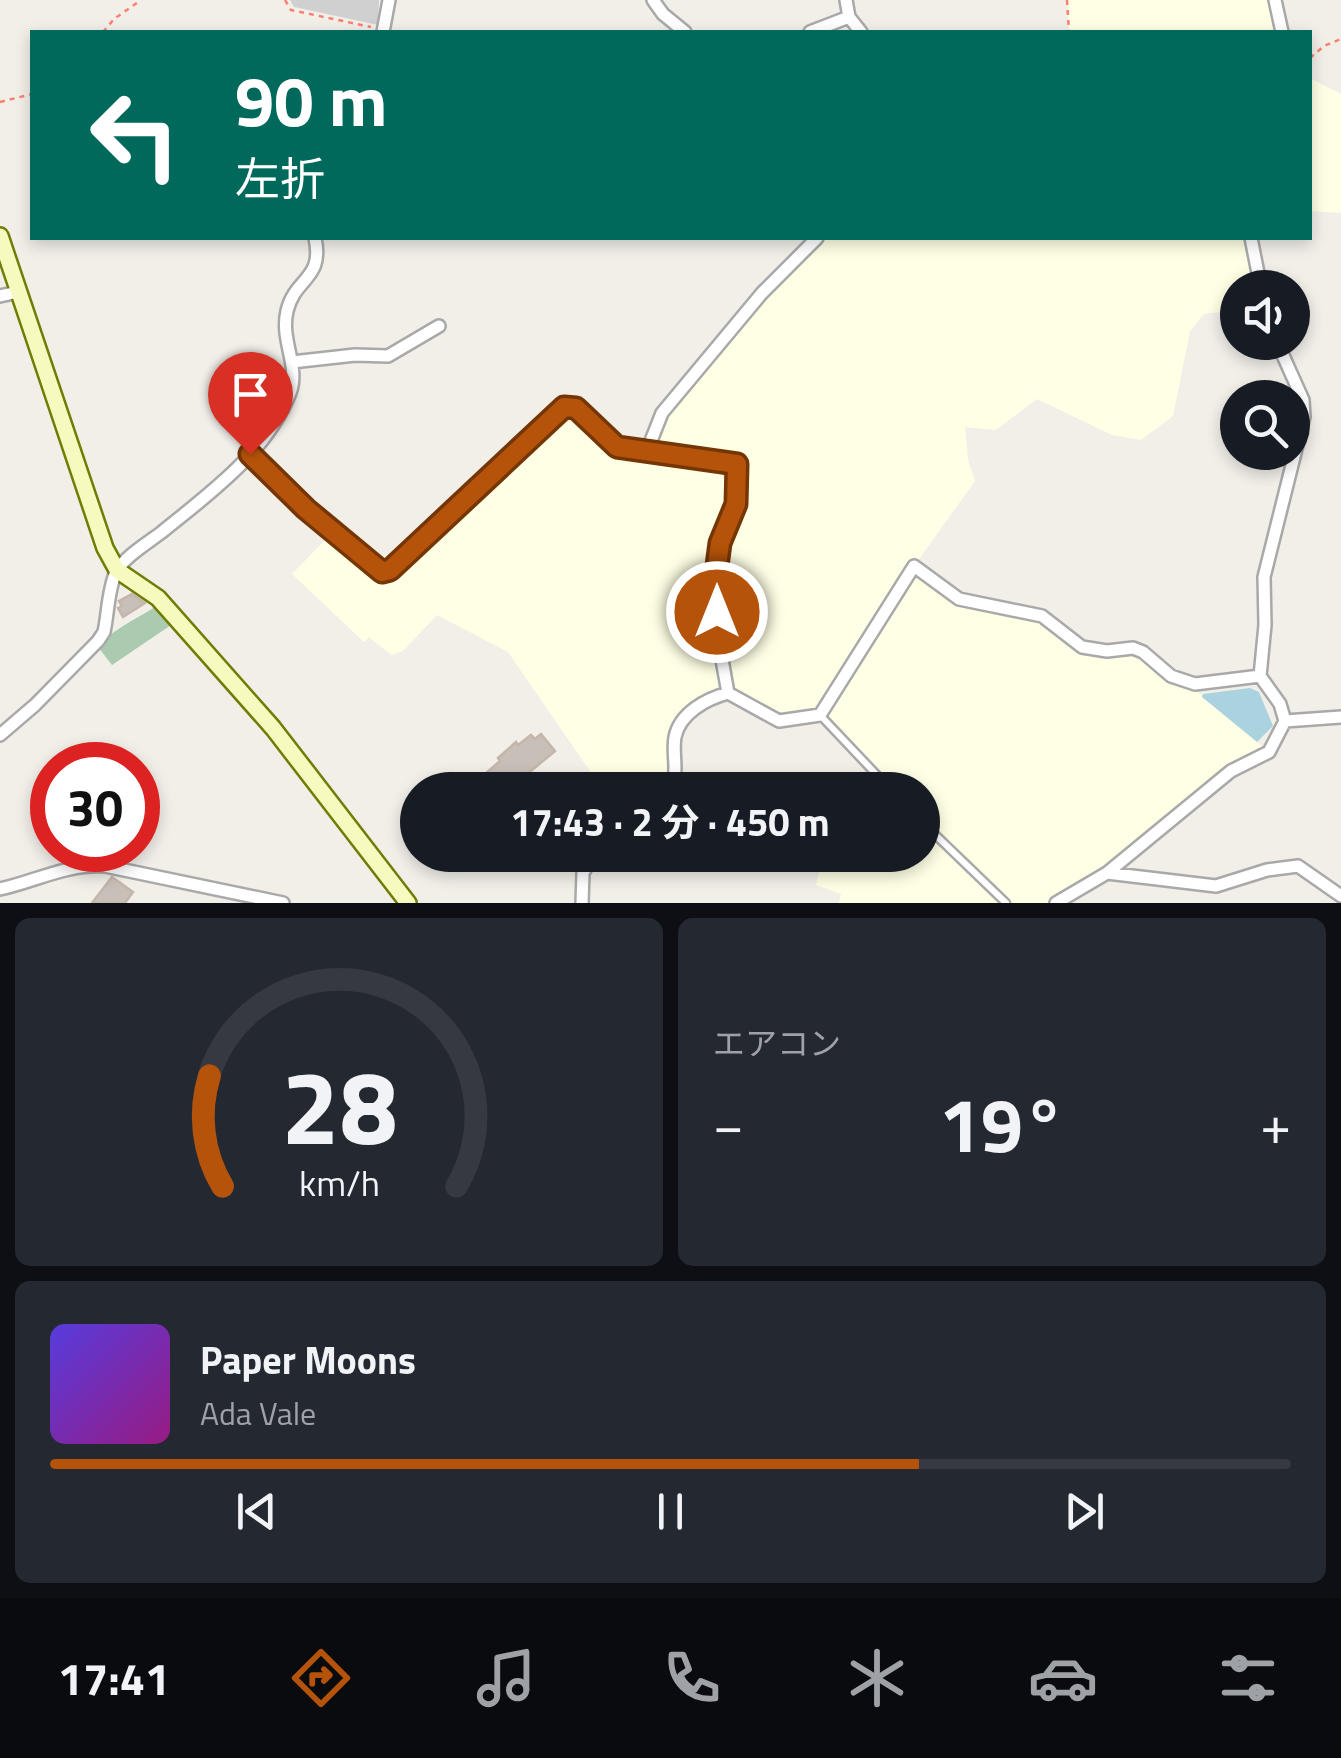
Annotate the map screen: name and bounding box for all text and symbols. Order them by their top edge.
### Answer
text: 90 m [235,47,388,153]
icon: left [70,70,200,200]
text: 左折 [235,144,325,212]
map controls [1220,270,1310,470]
button: sound [1220,270,1310,360]
pin [208,352,293,455]
icon: arrive [223,367,278,422]
button: search [1220,380,1310,470]
position arrow [665,560,769,664]
speed limit sign: 30 [30,742,160,872]
text: 17:43 · 2 分 · 450 m [510,793,830,851]
text: エアコン [713,1019,841,1067]
text: 28 [281,1026,397,1184]
text: 19° [939,1067,1065,1181]
text: − [713,1082,744,1165]
text: + [1260,1082,1291,1165]
text: km/h [299,1155,379,1210]
text: Paper Moons [200,1331,416,1389]
text: Ada Vale [200,1389,316,1437]
icon: previous [229,1484,284,1539]
icon: pause [643,1484,698,1539]
icon: next [1057,1484,1112,1539]
icon: directions [286,1643,356,1713]
icon: music [471,1643,541,1713]
icon: phone [657,1643,727,1713]
icon: climate [842,1643,912,1713]
icon: car [1028,1643,1098,1713]
icon: filters [1213,1643,1283,1713]
text: 17:41 [58,1644,170,1712]

